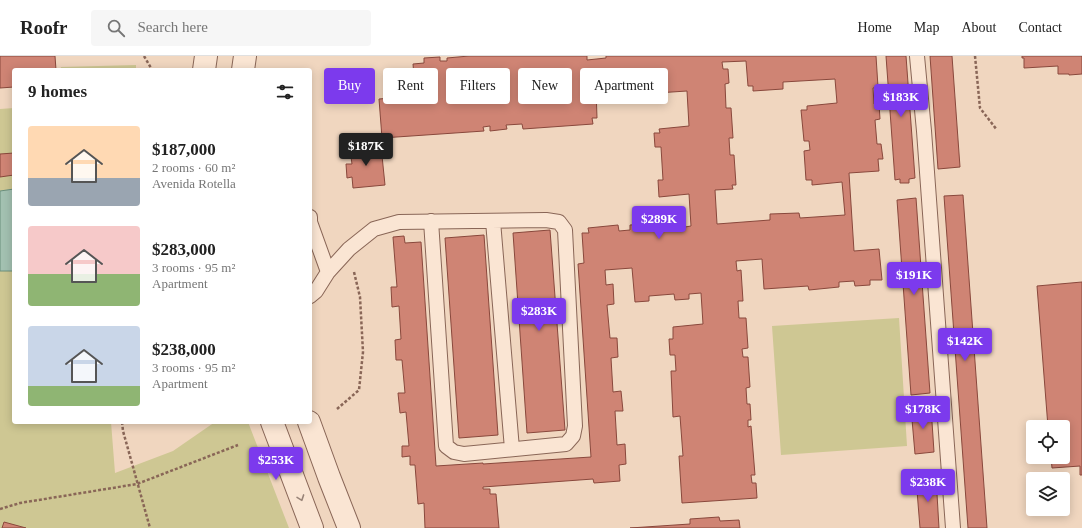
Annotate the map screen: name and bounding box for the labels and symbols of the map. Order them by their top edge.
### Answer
pin: $183K [873,84,929,118]
pin: $187K [338,133,394,167]
pin: $289K [631,206,687,240]
pin: $191K [886,262,942,296]
pin: $283K [511,298,567,332]
pin: $142K [937,328,993,362]
pin: $178K [895,396,951,430]
pin: $253K [248,447,304,481]
pin: $238K [900,469,956,503]
one-way arrow [296,494,304,501]

